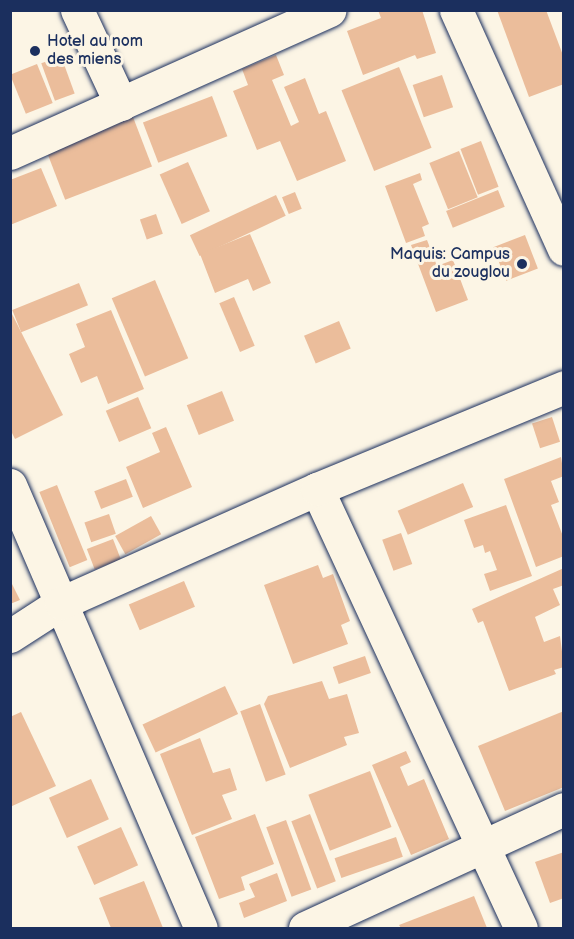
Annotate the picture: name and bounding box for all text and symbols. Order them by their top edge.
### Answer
place label: Hotel au nom des miens [47,32,143,70]
marker: Hotel au nom des miens [28,44,42,58]
place label: Maquis: Campus du zouglou [390,245,510,283]
marker: Maquis: Campus du zouglou [515,257,529,271]

